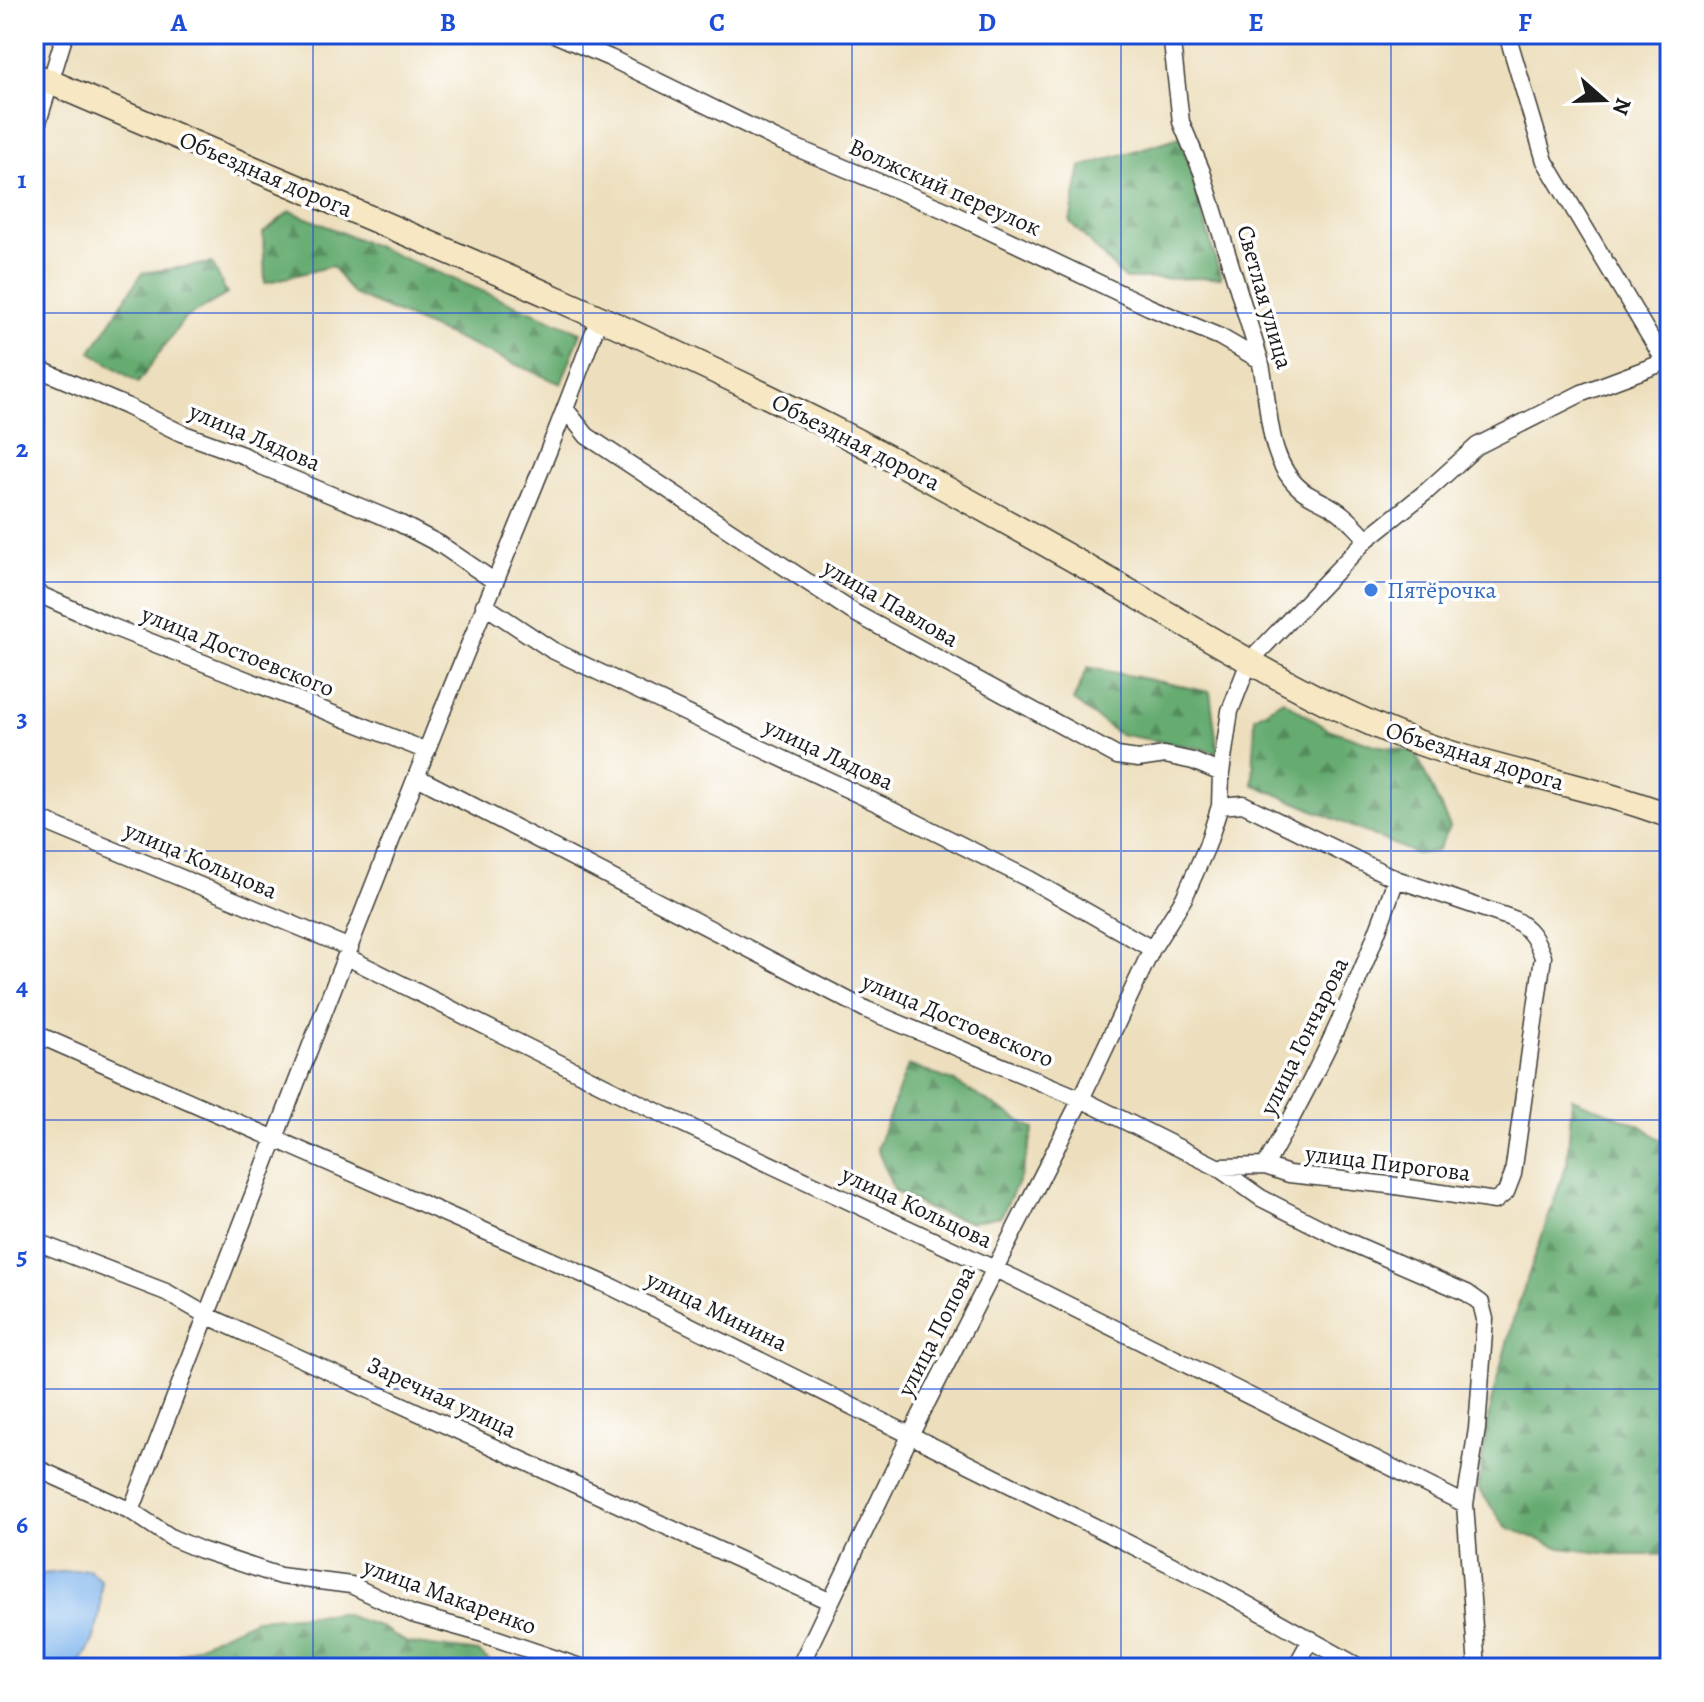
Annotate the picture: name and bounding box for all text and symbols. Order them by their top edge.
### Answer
text: A [170,5,188,40]
text: B [440,5,456,40]
text: C [709,5,725,40]
text: D [978,5,996,40]
text: E [1248,5,1264,40]
text: F [1518,5,1532,40]
north arrow [1564,60,1644,140]
text: N [1605,94,1639,119]
street label: Объездная дорога [175,123,357,225]
street label: Волжский переулок [844,130,1046,244]
text: 1 [17,162,27,197]
street label: Светлая улица [1229,221,1301,373]
street label: Объездная дорога [766,386,946,498]
street label: улица Лядова [184,395,326,479]
text: 2 [16,431,29,466]
street label: улица Павлова [816,551,965,655]
place label: Пятёрочка [1387,574,1497,606]
marker: Пятёрочка [1362,581,1380,599]
street label: улица Достоевского [136,597,339,704]
text: 3 [16,700,28,735]
street label: улица Лядова [758,710,899,798]
street label: Объездная дорога [1382,714,1568,798]
street label: улица Кольцова [119,813,282,907]
street label: улица Гончарова [1251,952,1356,1121]
street label: улица Достоевского [856,965,1059,1075]
text: 4 [16,969,28,1004]
street label: улица Пирогова [1303,1137,1472,1189]
street label: улица Кольцова [835,1158,998,1256]
text: 5 [16,1238,28,1273]
street label: улица Попова [889,1260,983,1403]
street label: улица Минина [640,1263,793,1359]
street label: Заречная улица [362,1348,522,1446]
text: 6 [16,1507,28,1542]
street label: улица Макаренко [358,1550,541,1642]

